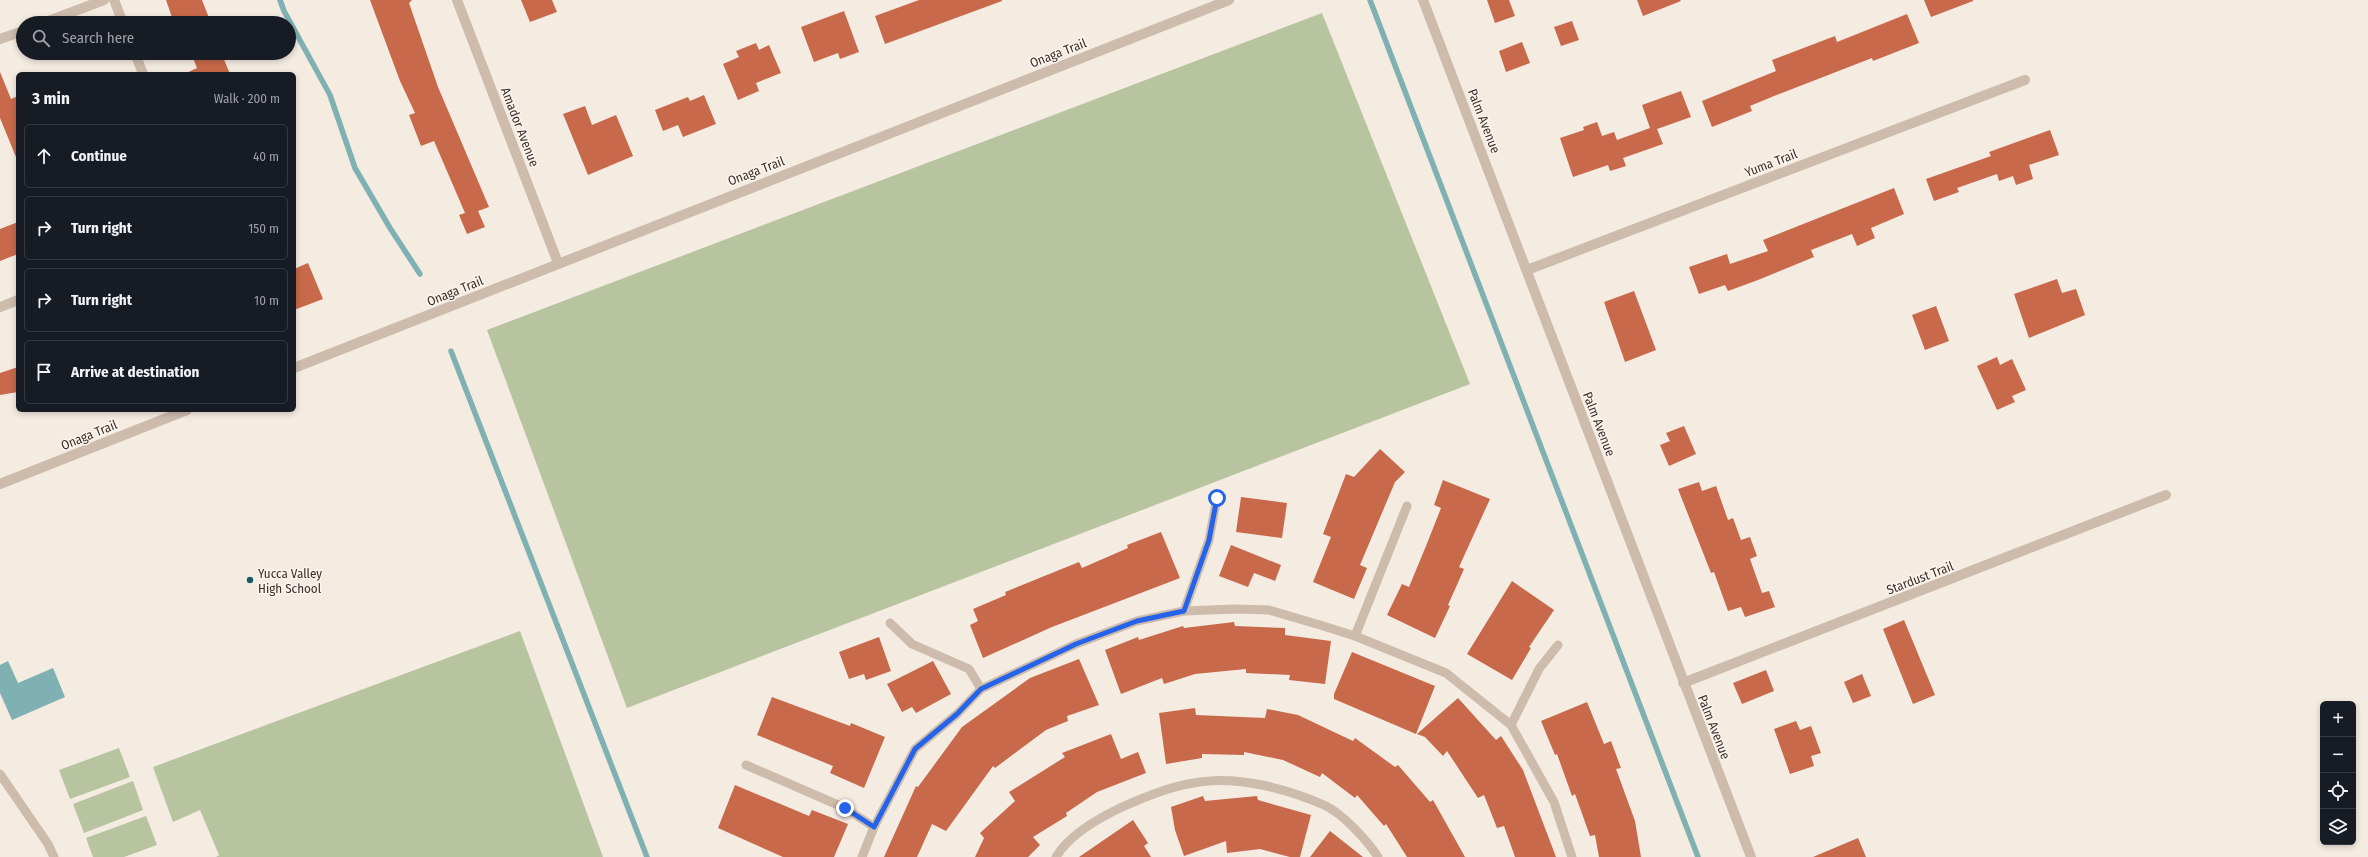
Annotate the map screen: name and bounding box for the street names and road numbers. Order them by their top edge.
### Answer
street label: Onaga Trail [1028,35,1089,71]
street label: Amador Avenue [498,85,542,169]
street label: Palm Avenue [1465,87,1503,155]
street label: Yuma Trail [1743,146,1800,180]
street label: Onaga Trail [726,153,787,189]
street label: Onaga Trail [425,273,486,309]
street label: Palm Avenue [1580,390,1618,458]
street label: Onaga Trail [59,417,120,453]
street label: Stardust Trail [1884,558,1956,598]
street label: Palm Avenue [1695,693,1733,761]

